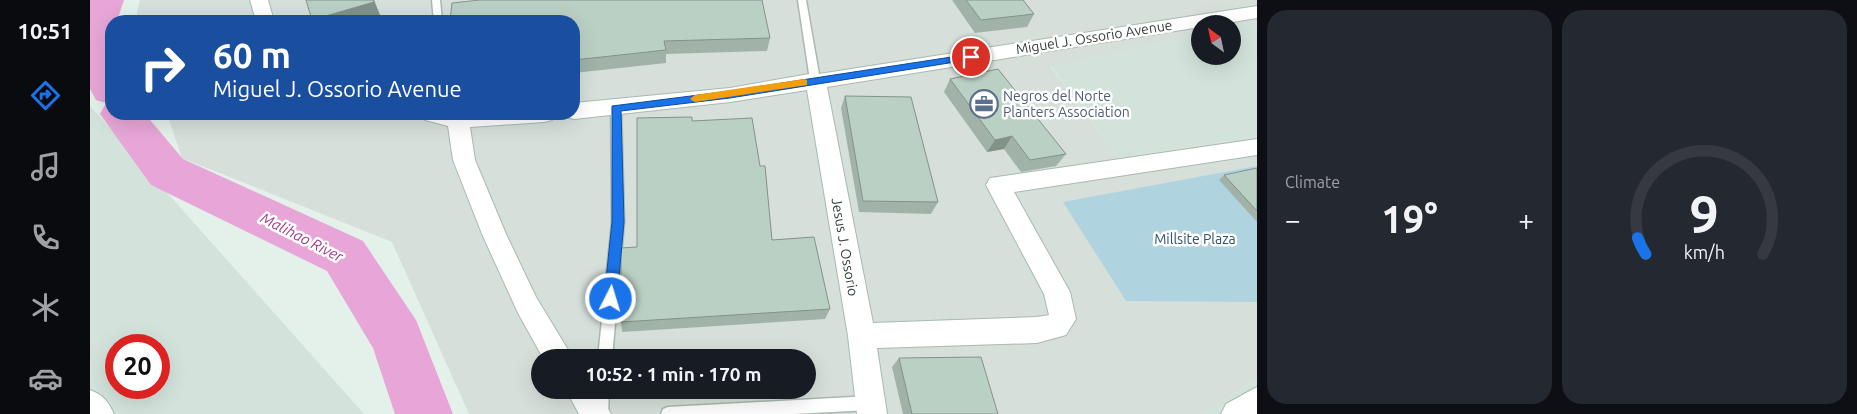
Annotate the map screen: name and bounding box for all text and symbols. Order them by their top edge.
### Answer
north arrow [1191,15,1241,65]
map controls [1191,15,1241,65]
street label: Miguel J. Ossorio Avenue [1015,17,1173,57]
text: 10:51 [17,18,73,43]
icon: right [130,35,195,100]
text: 60 m [213,35,291,75]
pin [950,36,992,78]
icon: arrive [957,43,985,71]
text: Miguel J. Ossorio Avenue [213,76,462,101]
icon: directions [28,78,63,113]
place label: Negros del Norte Planters Association [1003,88,1130,120]
office icon: Negros del Norte Planters Association [969,89,999,119]
icon: music [28,149,63,184]
text: Climate [1285,173,1340,191]
text: 9 [1690,185,1719,243]
street label: Jesus J. Ossorio [828,197,862,297]
text: 19° [1381,198,1438,240]
text: − [1285,204,1301,235]
text: + [1518,204,1534,235]
water label: Malihao River [258,209,347,266]
icon: phone [28,220,63,255]
park label: Millsite Plaza [1154,231,1236,247]
text: km/h [1684,242,1725,262]
position arrow [584,272,636,324]
icon: climate [28,290,63,325]
speed limit sign: 20 [105,334,170,399]
icon: car [28,361,63,396]
text: 10:52 · 1 min · 170 m [586,363,761,385]

